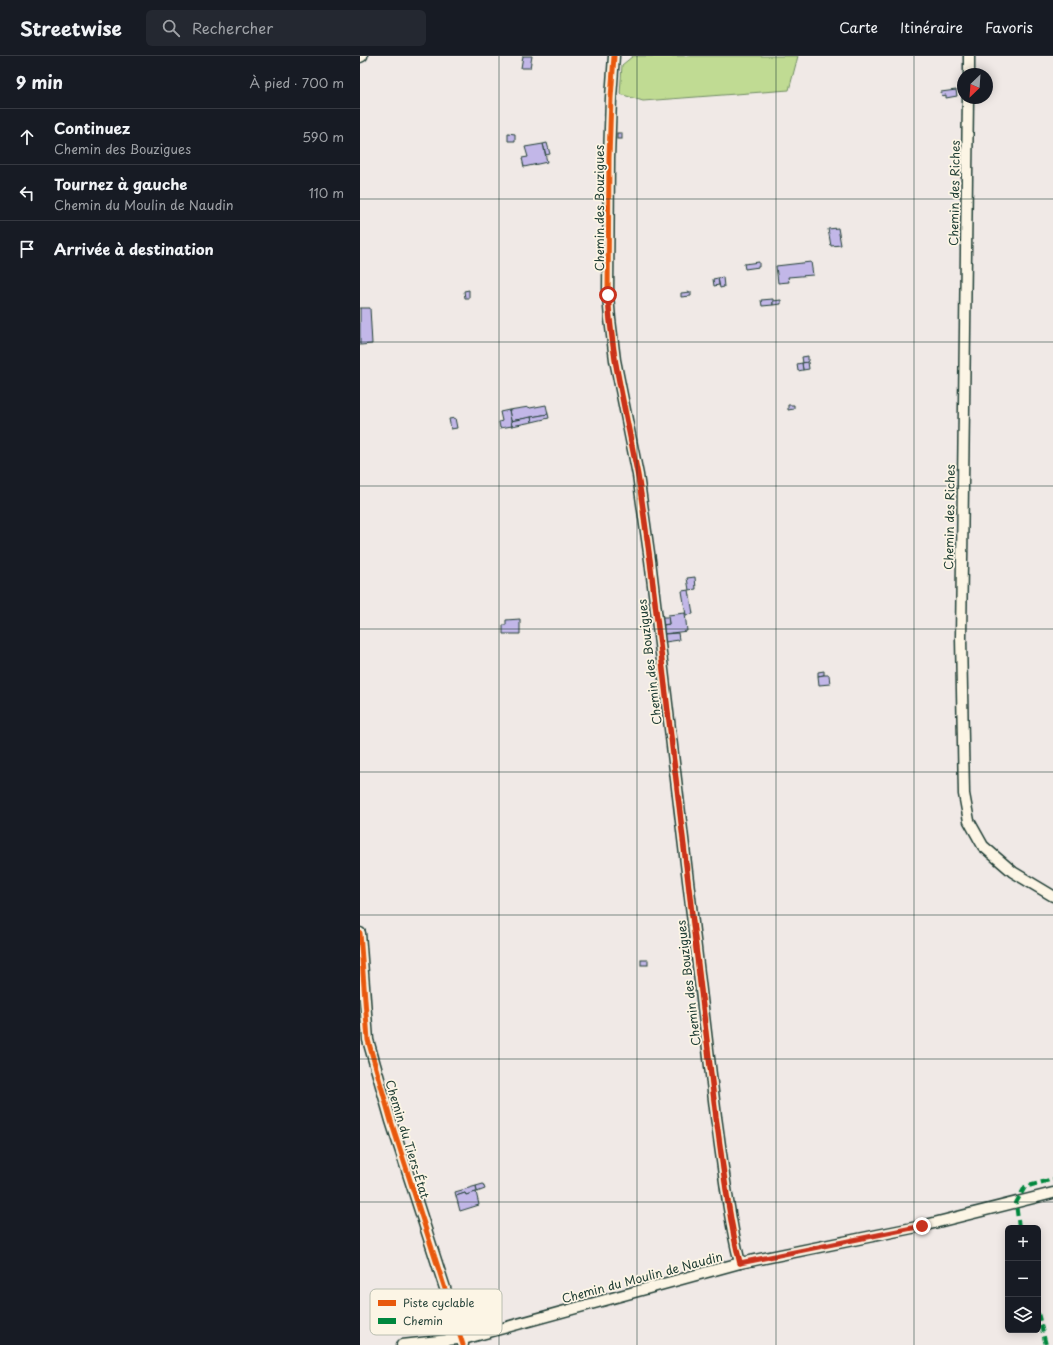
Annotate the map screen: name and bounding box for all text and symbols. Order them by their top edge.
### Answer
search box [146,10,426,46]
text: Streetwise [20,14,122,42]
text: Rechercher [192,16,273,39]
icon: search [160,17,182,39]
text: Carte [839,17,878,38]
text: Itinéraire [900,17,963,38]
text: Favoris [985,17,1033,38]
north arrow [957,68,993,104]
text: 9 min [16,69,63,95]
text: À pied · 700 m [249,73,344,92]
text: Continuez [54,116,130,139]
icon: ahead [16,126,38,148]
text: 590 m [302,127,344,146]
text: Chemin des Bouzigues [54,139,191,158]
street label: Chemin des Riches [944,139,964,246]
street label: Chemin des Bouzigues [590,144,608,271]
text: Tournez à gauche [54,172,188,195]
icon: left [16,182,38,204]
text: 110 m [309,183,344,202]
text: Chemin du Moulin de Naudin [54,195,234,214]
text: Arrivée à destination [54,237,214,260]
icon: arrive [16,238,38,260]
route start [599,286,617,304]
street label: Chemin des Riches [939,463,959,570]
street label: Chemin des Bouzigues [632,598,666,726]
street label: Chemin des Bouzigues [671,919,705,1047]
street label: Chemin du Tiers-État [381,1077,435,1201]
route end [913,1217,931,1235]
map controls [1005,1225,1041,1333]
button: + [1005,1225,1041,1261]
street label: Chemin du Moulin de Naudin [560,1247,724,1307]
button: − [1005,1261,1041,1297]
legend [370,1289,502,1335]
text: Piste cyclable [403,1294,474,1311]
button: layers [1005,1297,1041,1333]
text: Chemin [403,1312,443,1329]

